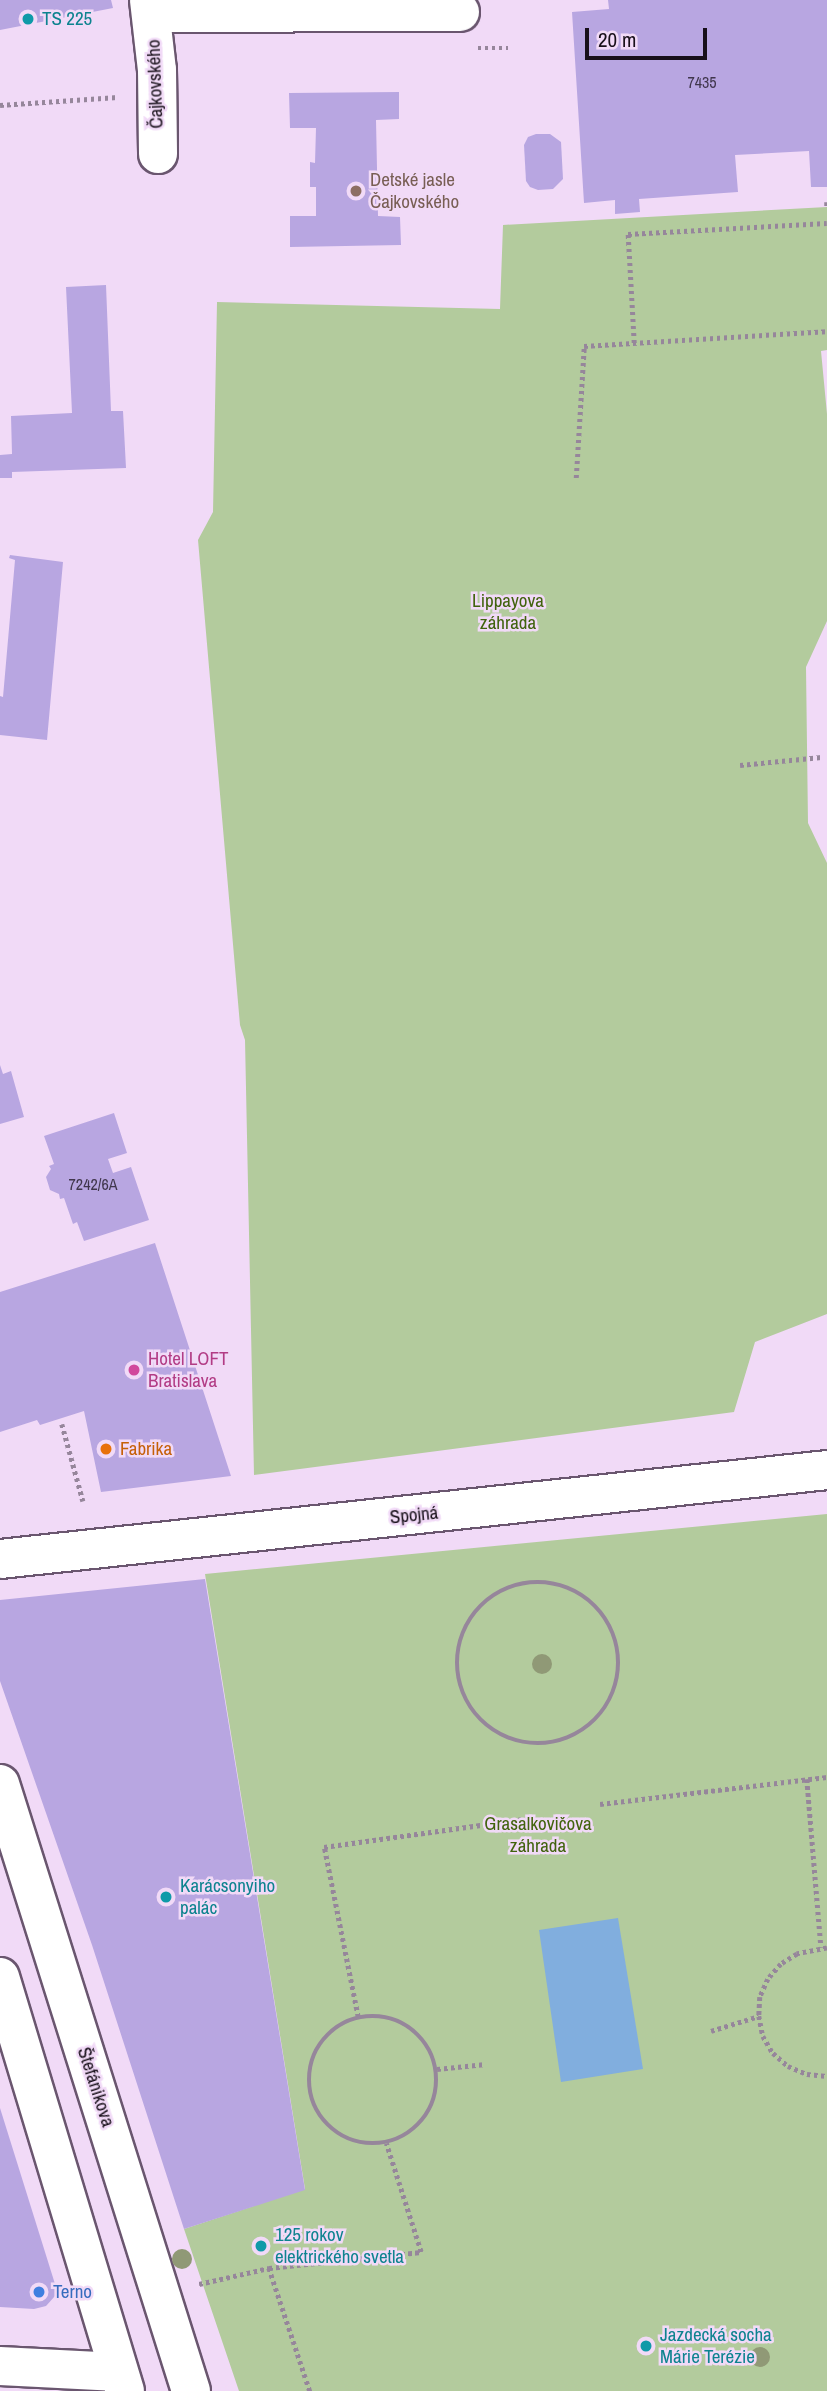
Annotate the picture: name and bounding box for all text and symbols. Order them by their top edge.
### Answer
place label: TS 225 [42,8,92,30]
marker: TS 225 [20,11,36,27]
scale bar [589,14,712,58]
text: 20 m [598,25,636,54]
street label: Čajkovského [142,39,168,129]
house number: 7435 [687,72,717,92]
place label: Detské jasle Čajkovského [370,169,459,213]
marker: Detské jasle Čajkovského [348,183,364,199]
park label: Lippayova záhrada [472,590,544,634]
house number: 7242/6A [69,1174,117,1194]
place label: Hotel LOFT Bratislava [148,1348,229,1392]
marker: Hotel LOFT Bratislava [126,1362,142,1378]
place label: Fabrika [120,1438,172,1460]
marker: Fabrika [98,1441,114,1457]
street label: Spojná [389,1501,439,1529]
park label: Grasalkovičova záhrada [484,1813,592,1857]
place label: Karácsonyiho palác [180,1875,275,1919]
marker: Karácsonyiho palác [158,1889,174,1905]
street label: Štefánikova [72,2044,120,2130]
place label: 125 rokov elektrického svetla [275,2224,404,2268]
marker: 125 rokov elektrického svetla [253,2238,269,2254]
place label: Terno [53,2281,92,2303]
marker: Terno [31,2284,47,2300]
place label: Jazdecká socha Márie Terézie [660,2324,772,2368]
marker: Jazdecká socha Márie Terézie [638,2338,654,2354]

